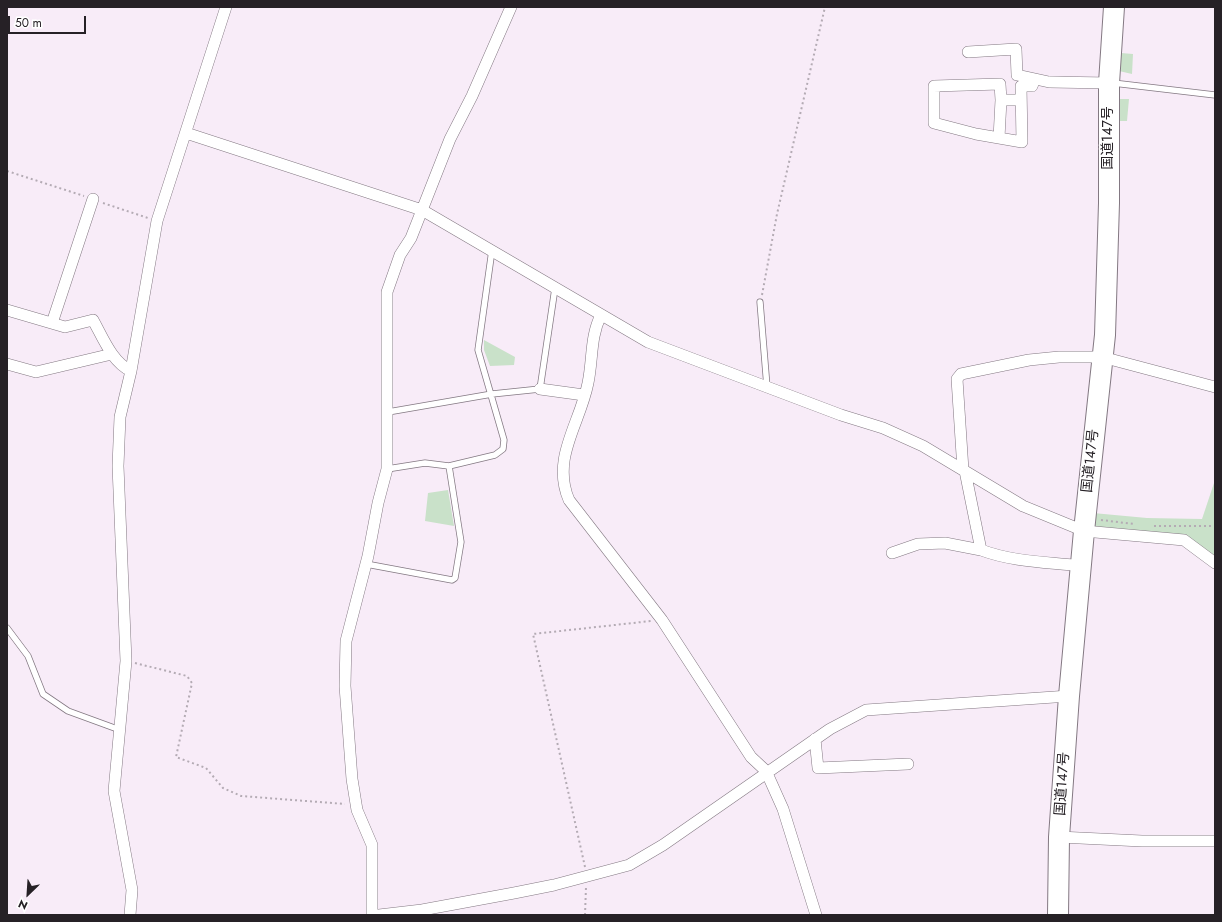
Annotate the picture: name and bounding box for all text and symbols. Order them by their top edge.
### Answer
scale bar [10,8,88,34]
text: 50 m [15,14,42,32]
street label: 国道147号 [1101,106,1117,170]
street label: 国道147号 [1079,428,1103,494]
street label: 国道147号 [1052,752,1074,816]
north arrow [8,874,48,914]
text: N [16,896,30,914]

